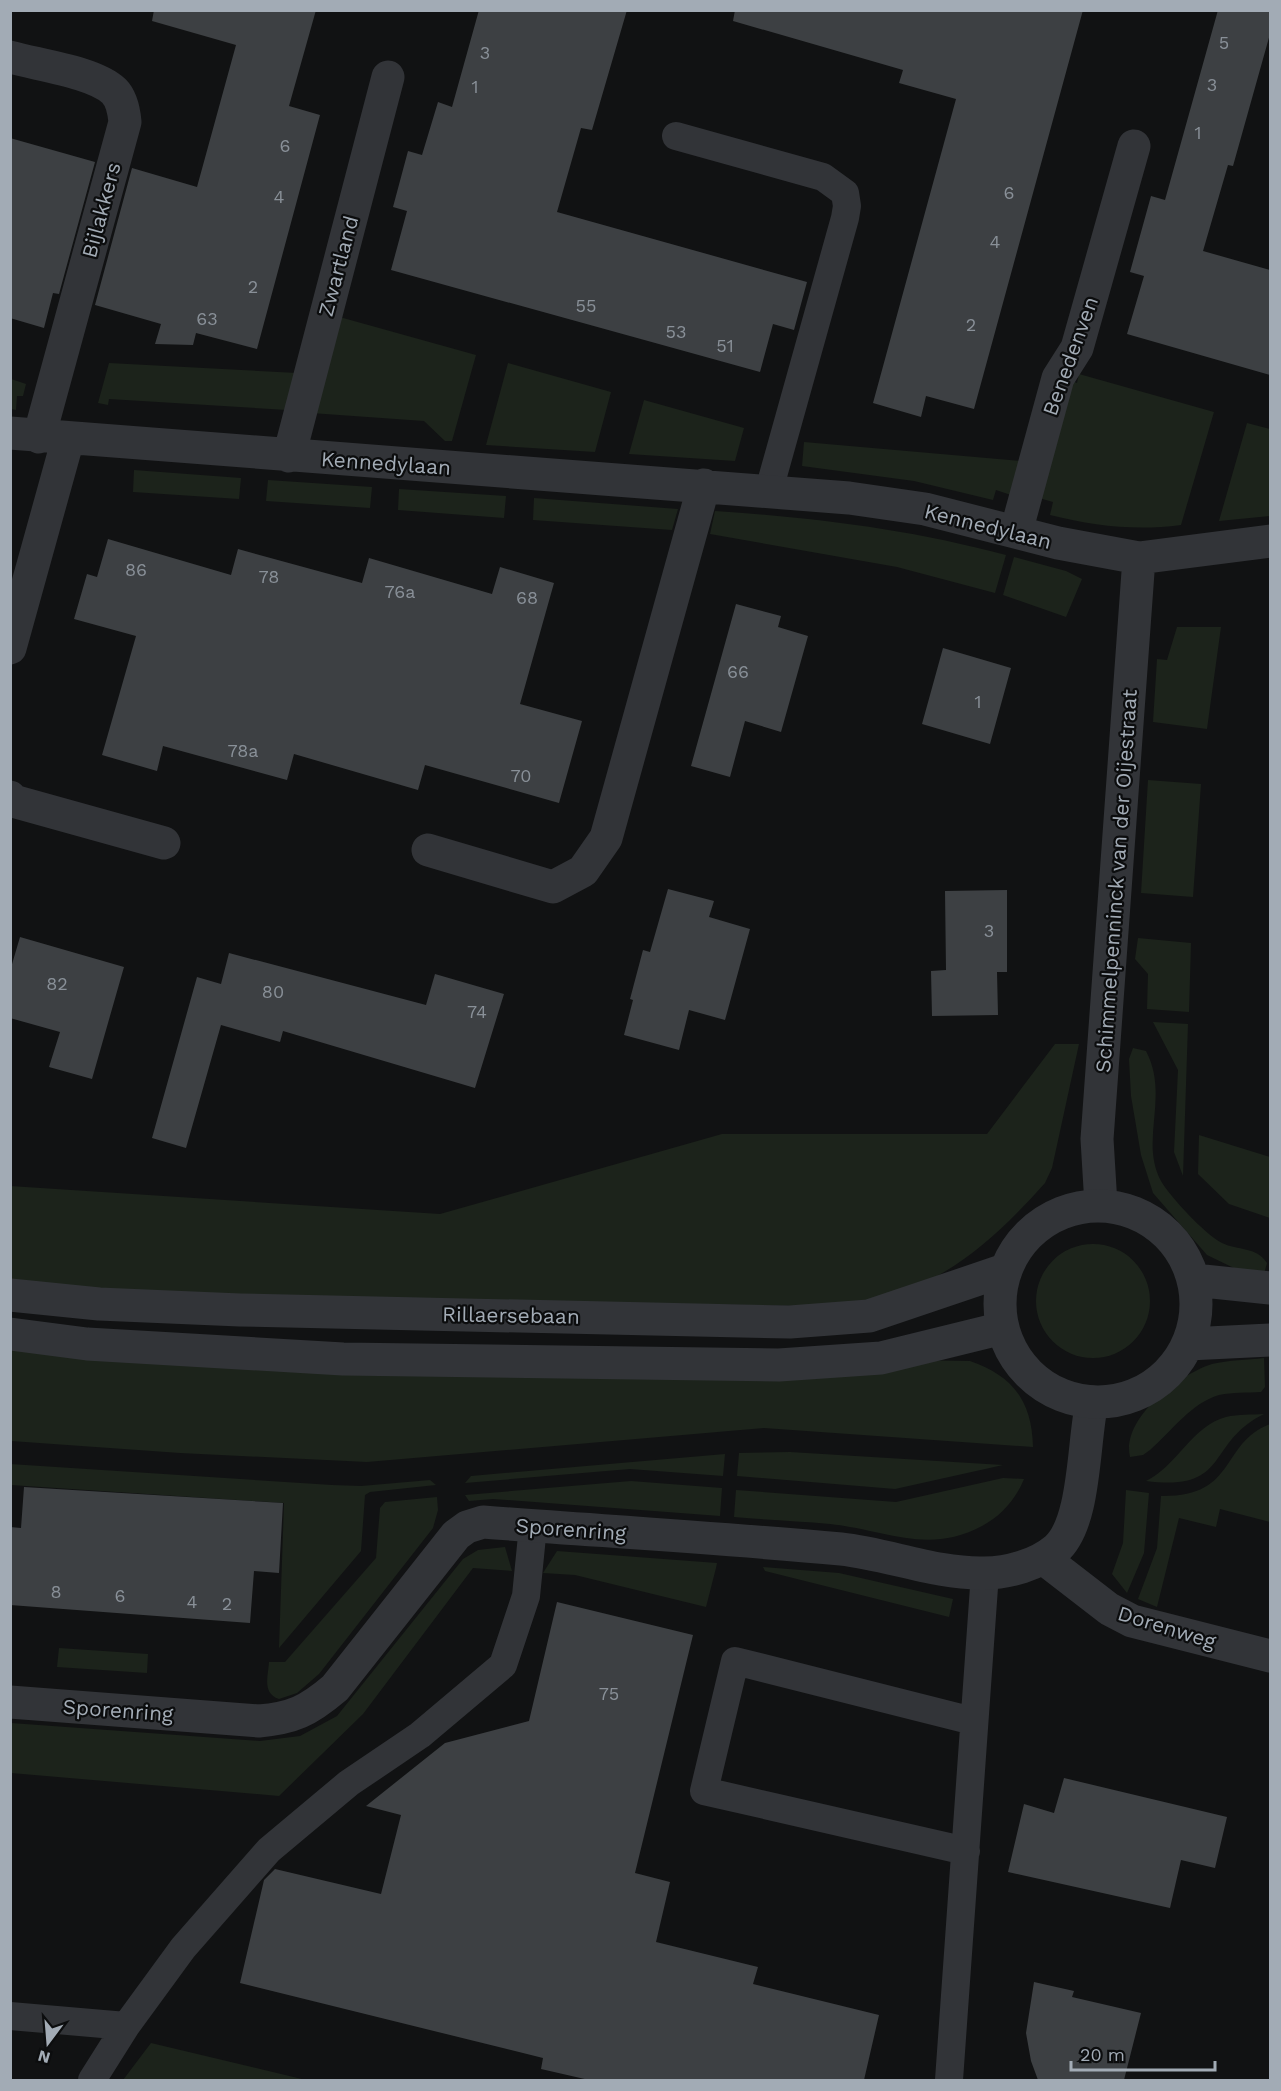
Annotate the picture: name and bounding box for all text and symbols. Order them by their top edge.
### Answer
house number: 5 [1219,32,1229,53]
house number: 3 [480,42,490,63]
house number: 3 [1207,74,1217,95]
house number: 1 [471,76,479,97]
house number: 1 [1194,122,1202,143]
house number: 6 [280,135,290,156]
street label: Bijlakkers [76,159,126,261]
house number: 6 [1004,182,1014,203]
house number: 4 [274,186,285,207]
street label: Zwartland [313,213,363,319]
house number: 4 [990,231,1001,252]
house number: 2 [248,276,258,297]
street label: Benedenven [1037,293,1103,419]
house number: 55 [576,295,596,316]
house number: 63 [196,308,218,329]
house number: 2 [966,314,976,335]
house number: 53 [666,321,686,342]
house number: 51 [716,335,734,356]
street label: Kennedylaan [320,446,452,480]
street label: Kennedylaan [922,498,1054,554]
house number: 86 [125,559,147,580]
house number: 78 [259,566,279,587]
house number: 76a [385,581,415,602]
house number: 68 [516,587,538,608]
house number: 66 [727,661,749,682]
street label: Schimmelpenninck van der Oijestraat [1090,688,1142,1074]
house number: 1 [974,691,982,712]
house number: 78a [227,740,259,761]
house number: 70 [511,765,531,786]
house number: 3 [984,920,994,941]
house number: 82 [46,973,68,994]
house number: 80 [262,981,284,1002]
house number: 74 [467,1001,487,1022]
street label: Rillaersebaan [442,1301,580,1329]
street label: Sporenring [515,1513,628,1545]
house number: 8 [50,1581,62,1602]
house number: 6 [115,1585,125,1606]
house number: 4 [187,1591,198,1612]
house number: 2 [222,1593,232,1614]
street label: Dorenweg [1115,1600,1220,1654]
house number: 75 [599,1683,619,1704]
street label: Sporenring [62,1694,175,1726]
north arrow [18,2013,78,2073]
scale bar [1071,2034,1215,2072]
text: 20 m [1080,2044,1125,2065]
text: N [36,2046,52,2068]

